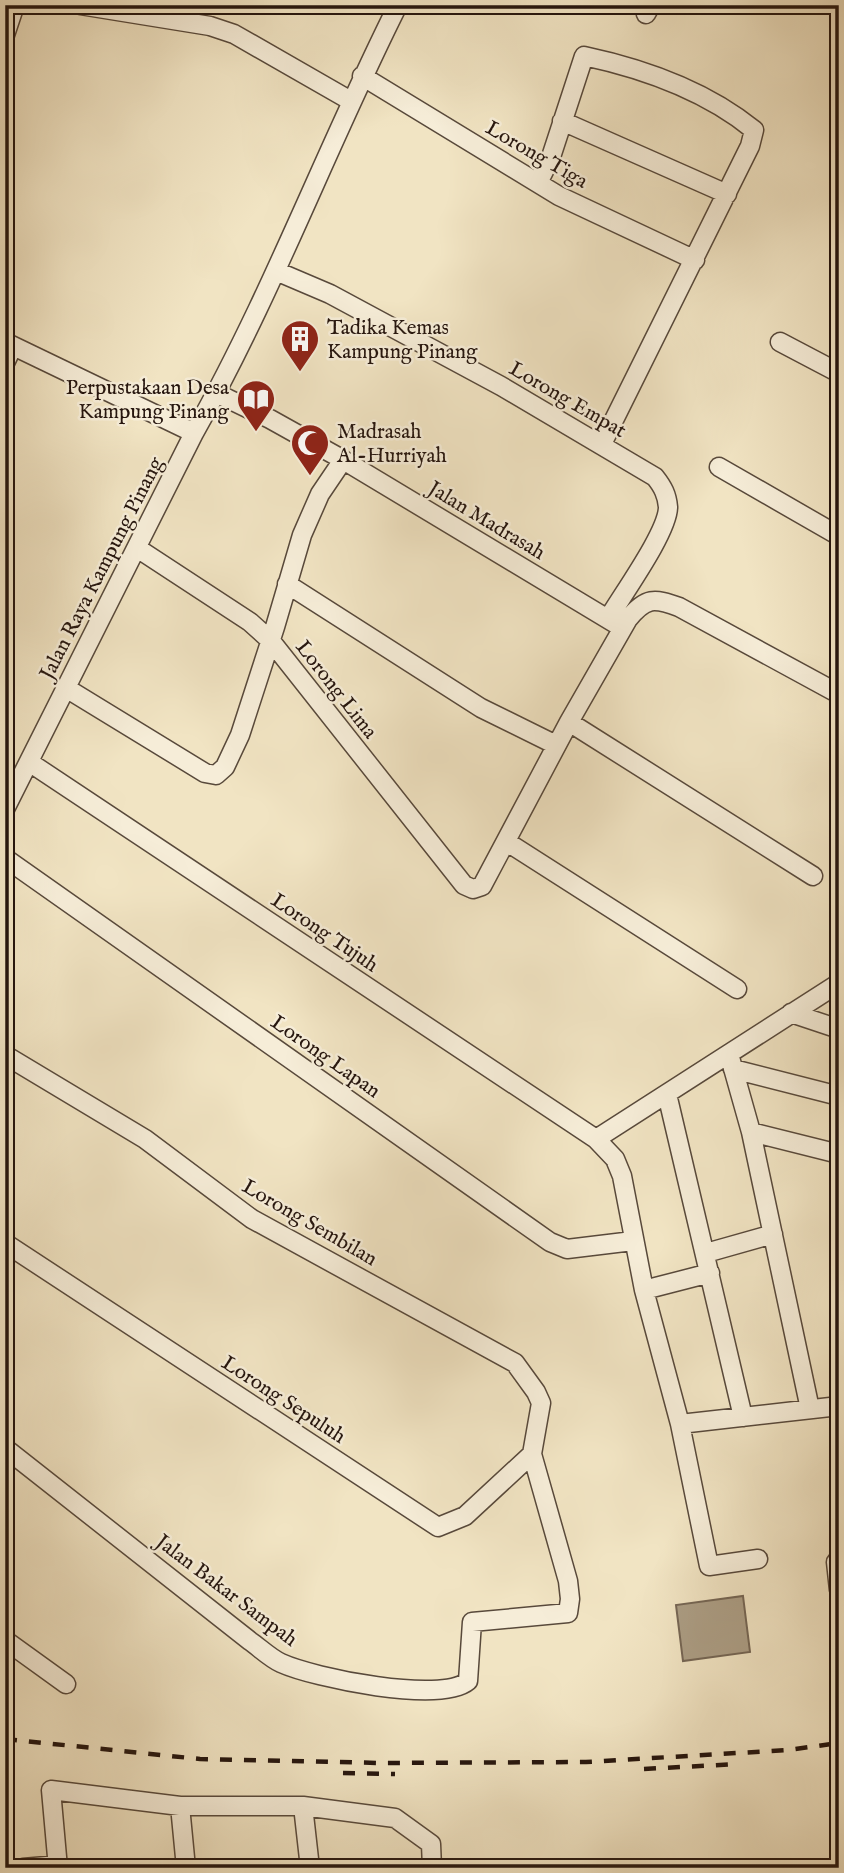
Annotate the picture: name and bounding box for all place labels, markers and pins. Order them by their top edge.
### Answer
place label: Tadika Kemas Kampung Pinang [327,315,478,366]
building icon: Tadika Kemas Kampung Pinang [279,318,321,373]
place label: Perpustakaan Desa Kampung Pinang [66,375,230,426]
library icon: Perpustakaan Desa Kampung Pinang [235,378,277,433]
place label: Madrasah Al-Hurriyah [336,419,447,470]
mosque icon: Madrasah Al-Hurriyah [289,422,331,477]

